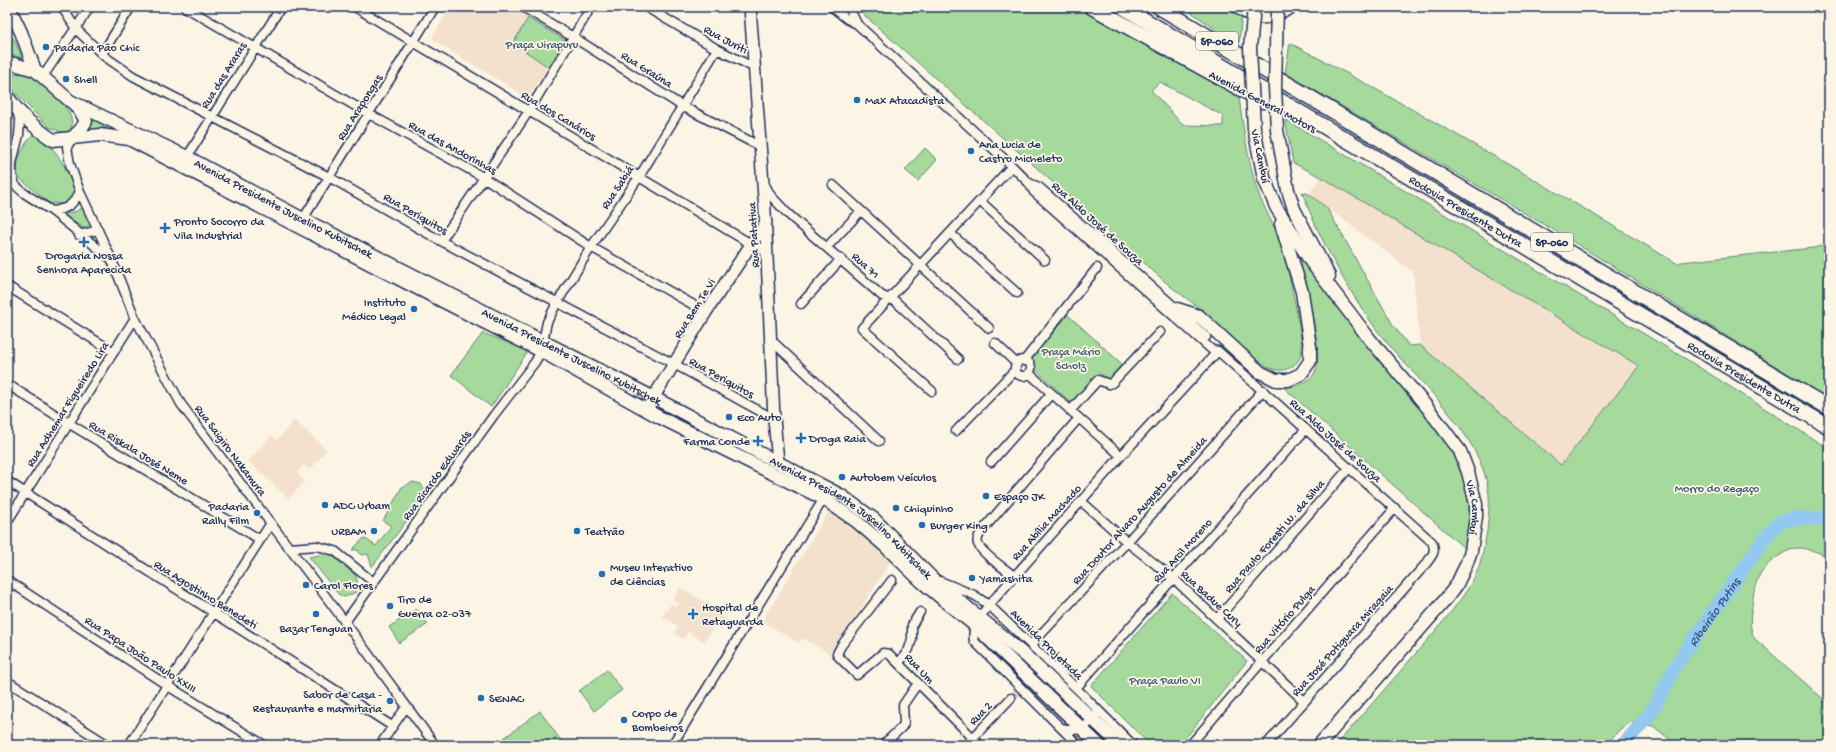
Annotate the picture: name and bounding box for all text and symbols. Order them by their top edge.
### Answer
street label: Rua Juriti [701,23,750,58]
road number: SP-060 [1196,32,1238,50]
park label: Praça Uirapuru [505,39,579,53]
street label: Rua das Araras [199,40,251,112]
marker: Padaria Pão Chic [41,42,51,52]
place label: Padaria Pão Chic [53,42,140,56]
street label: Rua Graúna [618,49,674,92]
street label: Avenida General Motors [1206,68,1319,137]
street label: Rua Arapongas [335,72,387,144]
marker: Shell [61,74,71,84]
place label: Shell [74,74,98,88]
street label: Rua dos Canários [518,89,598,145]
marker: Max Atacadista [852,95,862,105]
place label: Max Atacadista [865,95,944,109]
street label: Rua das Andorinhas [406,119,499,179]
street label: Via Cambuí [1246,127,1272,185]
place label: Ana Lucia de Castro Micheleto [979,139,1062,167]
marker: Ana Lucia de Castro Micheleto [966,146,976,156]
street label: Avenida Presidente Juscelino Kubitschek [191,157,376,263]
street label: Rua Sabiá [599,164,638,212]
street label: Rodovia Presidente Dutra [1406,174,1524,252]
street label: Rua Aldo José de Souza [1048,180,1146,270]
street label: Rua Periquitos [380,191,450,239]
street label: Rua Patativa [746,201,764,268]
place label: Pronto Socorro da Vila Industrial [173,216,264,244]
marker: Pronto Socorro da Vila Industrial [159,222,171,234]
road number: SP-060 [1531,233,1573,251]
marker: Drogaria Nossa Senhora Aparecida [79,237,89,247]
place label: Drogaria Nossa Senhora Aparecida [37,250,132,278]
street label: Rua 71 [848,250,882,283]
street label: Rua Bem Te Vi [672,276,720,342]
place label: Instituto Médico Legal [342,297,406,325]
marker: Instituto Médico Legal [409,304,419,314]
street label: Avenida Presidente Juscelino Kubitschek [479,306,665,410]
street label: Rodovia Presidente Dutra [1684,339,1803,418]
street label: Rua Adhemar Figueiredo Lira [24,340,113,470]
park label: Praça Mário Scholz [1040,346,1101,374]
street label: Rua Periquitos [686,355,756,403]
street label: Rua Aldo José de Souza [1286,397,1384,487]
street label: Rua Saigiro Nakamura [191,403,268,500]
marker: Eco Auto [724,412,734,422]
place label: Eco Auto [737,412,781,426]
street label: Rua Riskala José Neme [86,418,191,489]
street label: Rua Ricardo Edwards [400,428,475,524]
marker: Droga Raia [796,433,806,443]
place label: Droga Raia [808,433,866,447]
street label: Rua Doutor Alvaro Augusto de Almeida [1070,434,1211,588]
place label: Farma Conde [682,436,751,450]
marker: Farma Conde [753,436,763,446]
street label: Avenida Presidente Juscelino Kubitschek [767,454,935,584]
marker: Autobem Veículos [837,472,847,482]
place label: Autobem Veículos [850,472,937,486]
street label: Rua Paulo Foresti W. da Silva [1222,477,1329,597]
street label: Via Cambuí [1461,478,1481,536]
street label: Rua Abília Machado [1010,482,1085,564]
park label: Morro do Regaço [1675,483,1759,497]
marker: Espaço JK [981,491,991,501]
place label: Espaço JK [994,491,1046,505]
marker: ADC Urbam [320,500,330,510]
place label: ADC Urbam [333,500,390,514]
place label: Padaria Rally Film [202,501,249,529]
marker: Chiquinho [891,503,901,513]
place label: Chiquinho [904,503,953,517]
marker: Padaria Rally Film [252,508,262,518]
street label: Rua Arcil Moreno [1151,516,1216,586]
marker: Burger King [917,520,927,530]
place label: Burger King [929,520,988,534]
place label: URBAM [331,526,367,540]
marker: URBAM [369,526,379,536]
marker: Teatrão [572,526,582,536]
place label: Teatrão [584,526,625,540]
street label: Rua Agostinho Benedeti [151,558,260,634]
place label: Museu Interativo de Ciências [610,562,693,590]
street label: Rua Badue Cury [1177,568,1244,631]
marker: Museu Interativo de Ciências [597,569,607,579]
marker: Yamashita [967,573,977,583]
place label: Yamashita [979,573,1033,587]
water label: Ribeirão Putins [1686,575,1745,650]
marker: Carol Flores [301,580,311,590]
place label: Carol Flores [314,580,374,594]
street label: Rua José Potiguara Miragaia [1290,582,1398,700]
street label: Rua Vitório Pulga [1252,583,1319,657]
place label: Tiro de Guerra 02-037 [397,594,472,622]
marker: Tiro de Guerra 02-037 [385,601,395,611]
place label: Hospital de Retaguarda [702,602,763,630]
street label: Avenida Projetada [1006,607,1085,684]
marker: Hospital de Retaguarda [687,608,699,620]
marker: Bazar Tenguan [311,609,321,619]
street label: Rua Papa João Paulo XXIII [81,614,199,697]
place label: Bazar Tenguan [278,623,353,637]
street label: Rua Um [901,651,937,688]
park label: Praça Paulo VI [1128,675,1201,689]
place label: Sabor de Casa - Restaurante e marmitaria [253,689,382,717]
marker: SENAC [476,693,486,703]
place label: SENAC [489,693,525,707]
marker: Sabor de Casa - Restaurante e marmitaria [385,696,395,706]
street label: Rua 2 [967,700,996,729]
place label: Corpo de Bombeiros [631,708,683,736]
marker: Corpo de Bombeiros [619,715,629,725]

